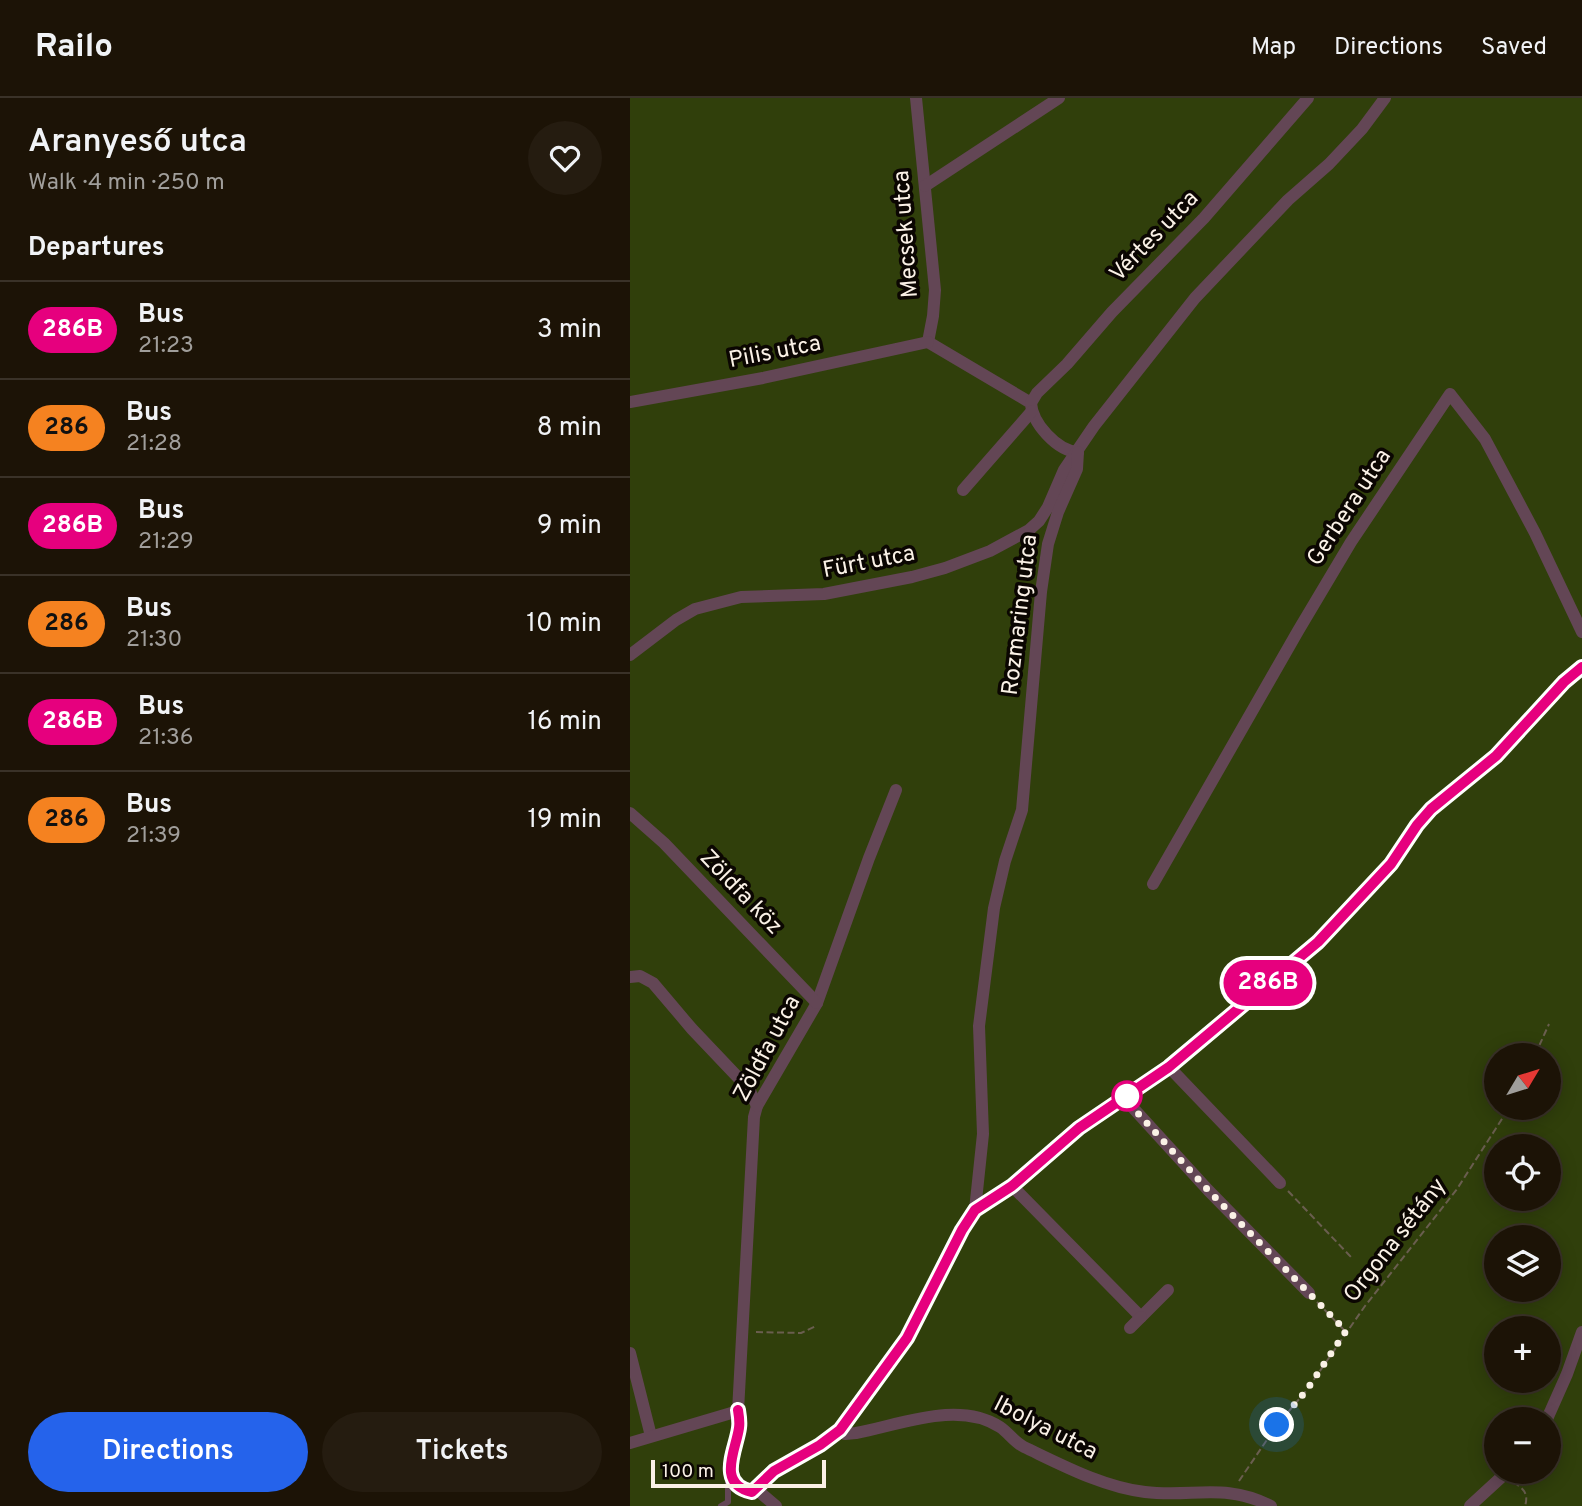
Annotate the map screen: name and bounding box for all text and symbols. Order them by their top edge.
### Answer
text: Railo [35,27,113,69]
text: Map [1251,33,1296,63]
text: Directions [1334,33,1443,63]
text: Saved [1481,33,1547,63]
button: heart [528,121,602,195]
text: Aranyeső utca [28,122,247,164]
text: Walk · 4 min · 250 m [28,169,225,198]
street label: Mecsek utca [888,169,926,299]
street label: Vértes utca [1104,185,1206,289]
text: Departures [28,232,165,265]
text: Bus [138,299,184,332]
text: 3 min [537,314,602,347]
text: 286B [42,315,103,345]
street label: Pilis utca [726,330,824,376]
text: 21:23 [138,332,194,361]
text: Bus [126,397,172,430]
text: 8 min [537,412,602,445]
text: 286 [44,413,89,443]
text: 21:28 [126,430,182,459]
street label: Gerbera utca [1301,444,1399,572]
text: Bus [138,495,184,528]
text: 9 min [537,510,602,543]
text: 286B [42,511,103,541]
text: 21:29 [138,528,194,557]
street label: Rozmaring utca [997,533,1045,697]
street label: Fürt utca [820,540,918,586]
text: Bus [126,593,172,626]
text: 10 min [526,608,602,641]
text: 286 [44,609,89,639]
text: 21:30 [126,626,182,655]
text: Bus [138,691,184,724]
text: 16 min [527,706,602,739]
text: 286B [42,707,103,737]
text: 21:36 [138,724,194,753]
text: Bus [126,789,172,822]
text: 19 min [527,804,602,837]
text: 286 [44,805,89,835]
text: 21:39 [126,822,181,851]
street label: Zöldfa köz [692,844,788,942]
line badge: 286B [1219,960,1317,1006]
text: 286B [1237,968,1299,998]
street label: Zöldfa utca [728,991,808,1107]
north arrow [1484,1043,1561,1120]
map controls [1484,1043,1561,1484]
unlabelled marker [1112,1081,1142,1111]
button: locate [1484,1134,1561,1211]
street label: Orgona sétány [1338,1173,1454,1309]
button: layers [1484,1225,1561,1302]
button: + [1484,1316,1561,1393]
street label: Ibolya utca [988,1391,1102,1467]
your location [1259,1407,1294,1442]
button: − [1484,1407,1561,1484]
button: Directions [28,1412,308,1492]
button: Tickets [322,1412,602,1492]
scale bar [651,1457,826,1489]
text: 100 m [662,1460,714,1484]

